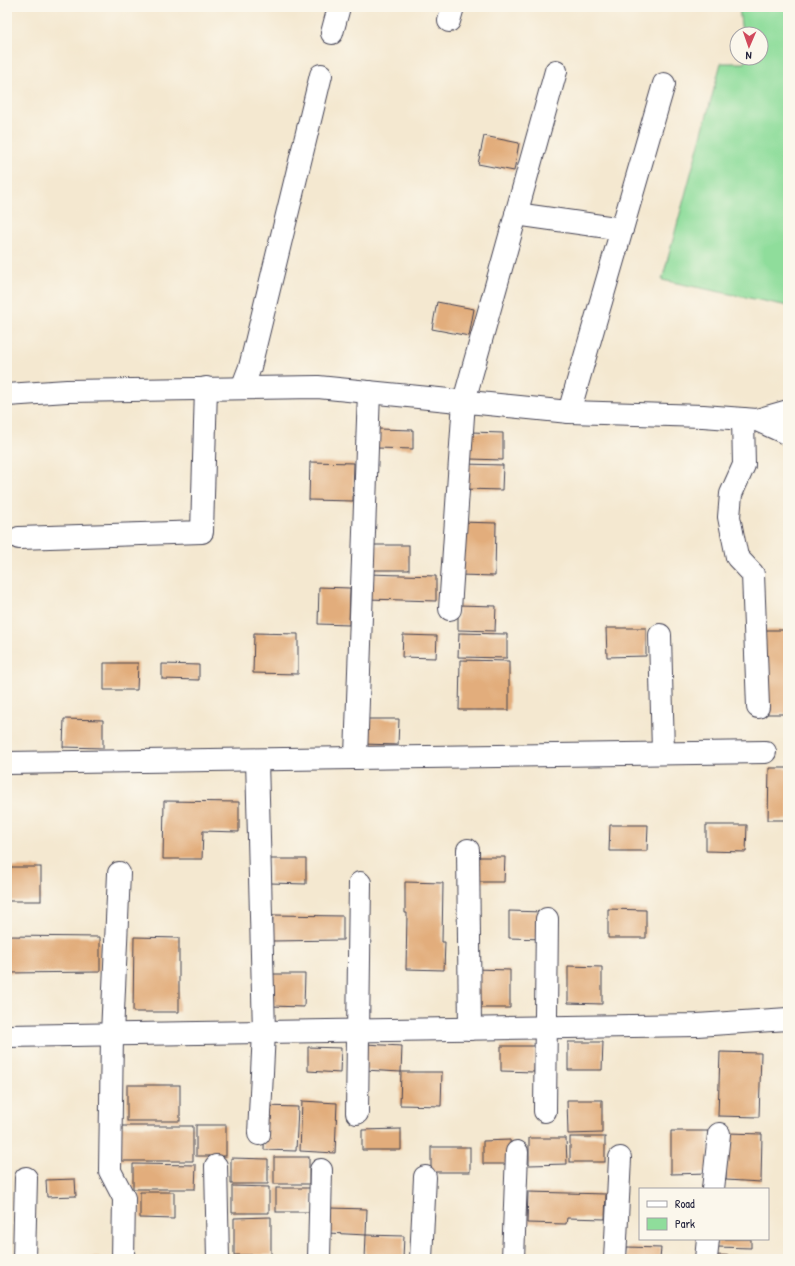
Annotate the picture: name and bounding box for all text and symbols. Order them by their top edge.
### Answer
north arrow [729,26,769,66]
text: N [745,49,752,63]
legend [639,1188,769,1240]
text: Road [675,1195,695,1212]
text: Park [675,1215,695,1232]

